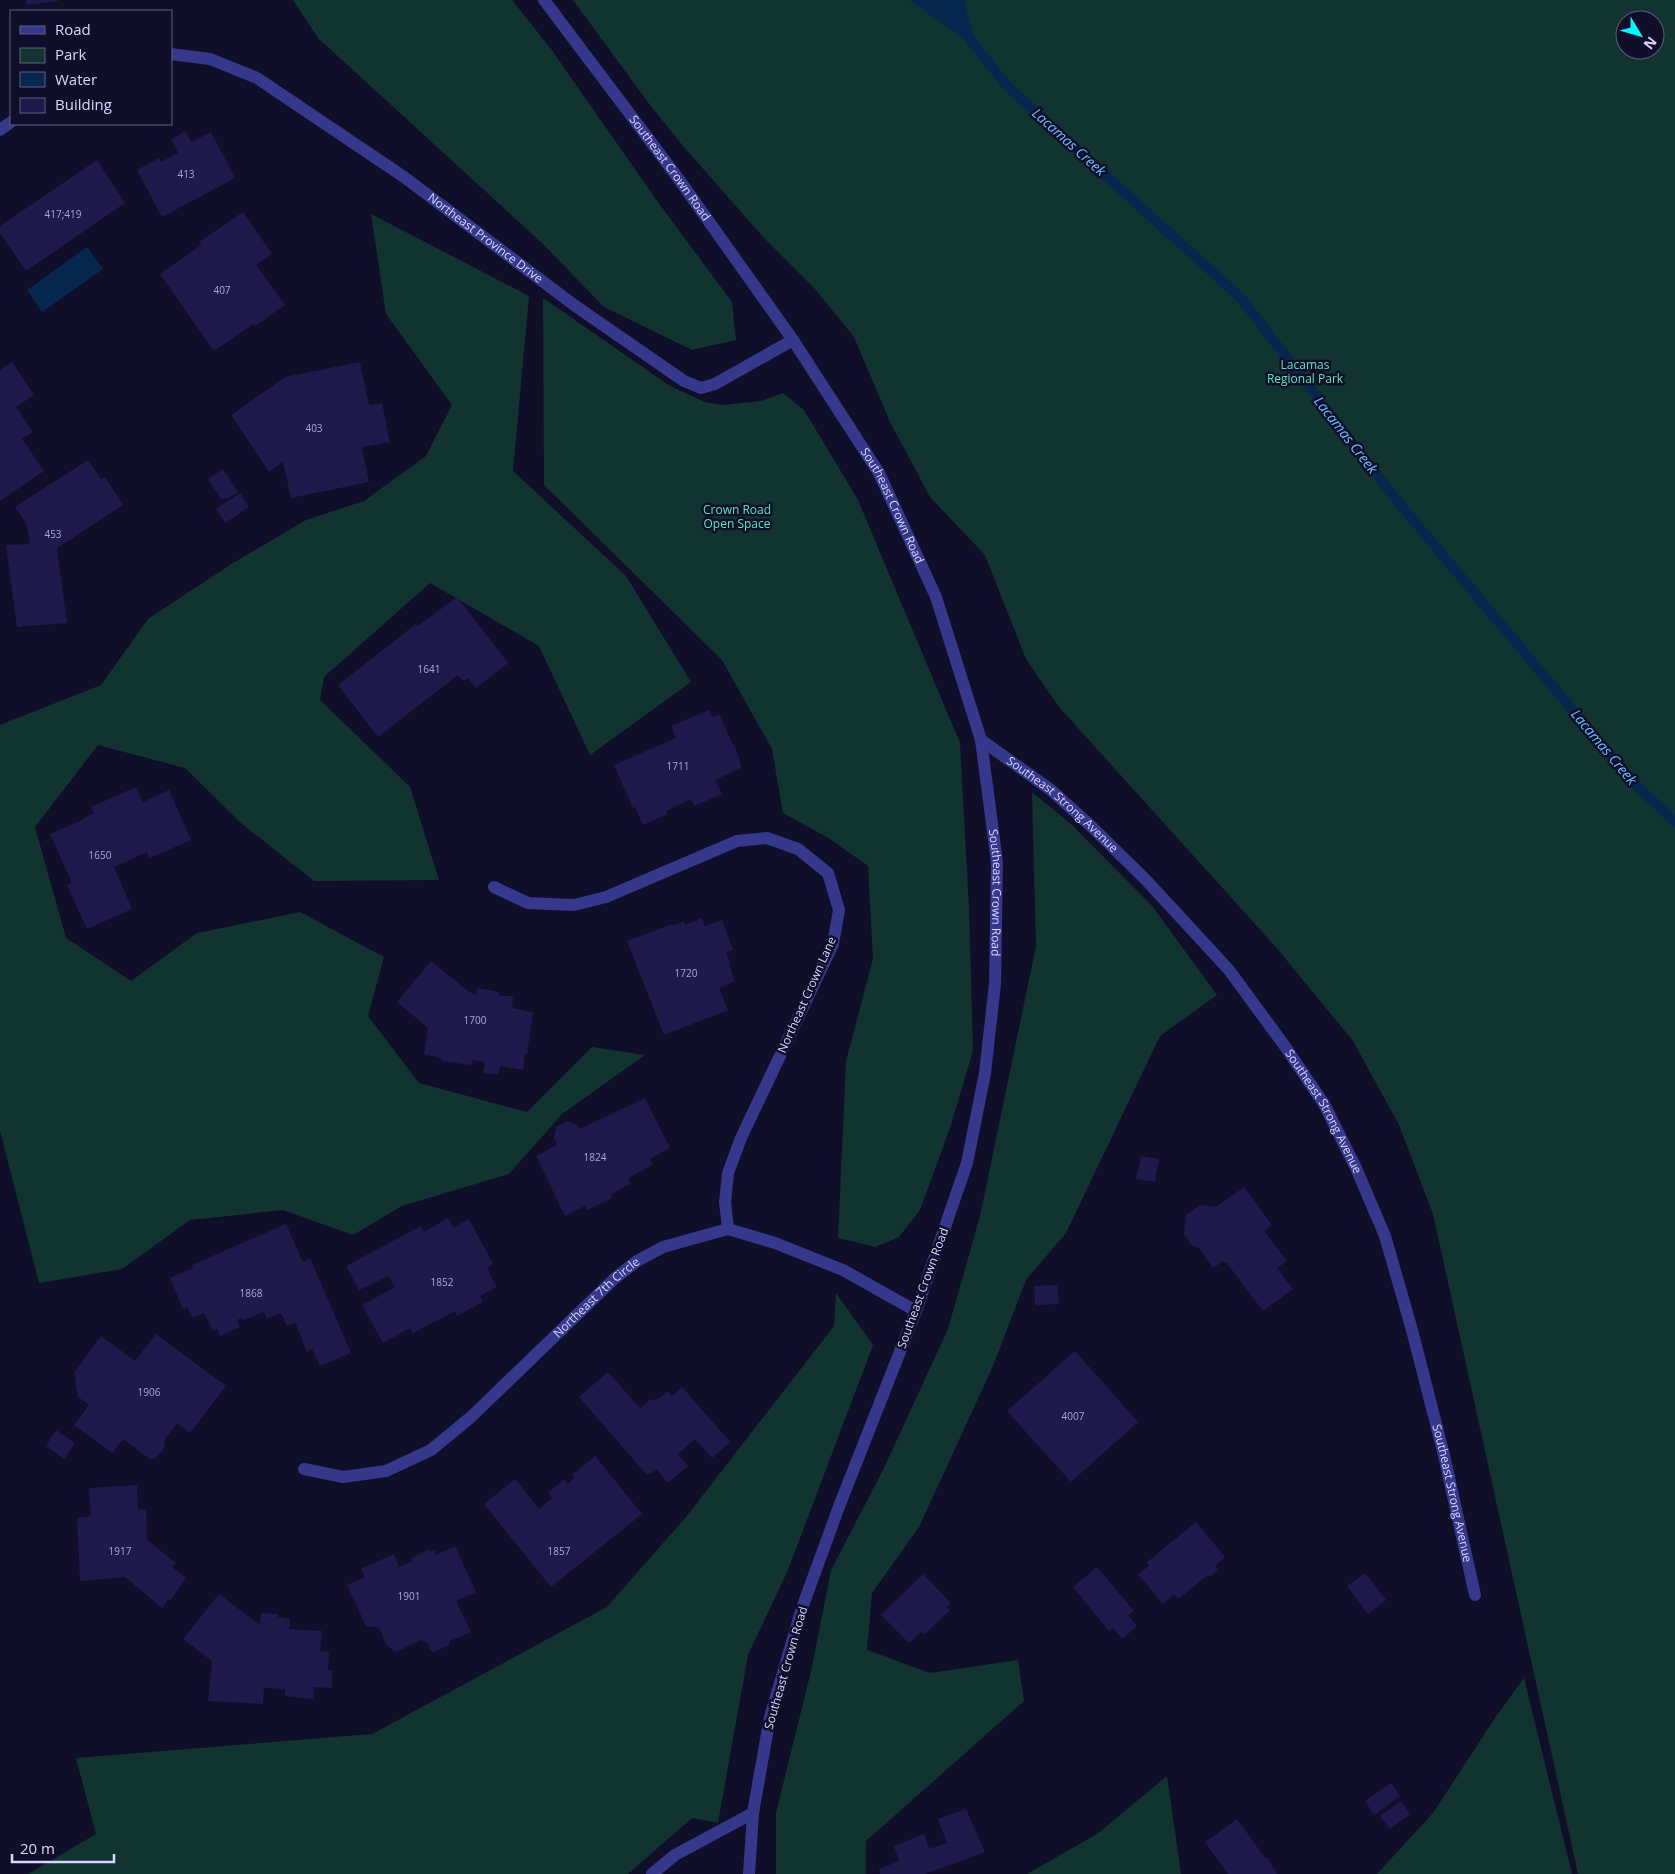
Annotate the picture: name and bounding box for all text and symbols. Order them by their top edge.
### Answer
legend [10,10,172,125]
north arrow [1615,10,1665,60]
text: Road [55,19,91,39]
text: N [1640,33,1662,54]
text: Park [55,44,86,64]
text: Water [55,69,97,89]
text: Building [55,94,112,114]
water label: Lacamas Creek [1028,103,1111,181]
street label: Southeast Crown Road [626,111,715,224]
house number: 413 [177,167,195,181]
street label: Northeast Province Drive [425,189,547,287]
house number: 417;419 [45,207,82,221]
house number: 407 [213,283,231,297]
park label: Lacamas Regional Park [1267,356,1344,387]
water label: Lacamas Creek [1310,392,1383,478]
house number: 403 [305,421,323,435]
street label: Southeast Crown Road [857,444,928,566]
park label: Crown Road Open Space [703,501,771,532]
house number: 453 [44,527,62,541]
house number: 1641 [418,662,440,676]
water label: Lacamas Creek [1567,705,1642,789]
street label: Southeast Strong Avenue [1004,752,1122,856]
house number: 1711 [667,759,689,773]
street label: Southeast Crown Road [985,828,1006,957]
house number: 1650 [89,848,112,862]
street label: Northeast Crown Lane [773,934,840,1056]
house number: 1720 [675,966,698,980]
house number: 1700 [464,1013,487,1027]
street label: Southeast Strong Avenue [1281,1046,1366,1176]
house number: 1824 [584,1150,607,1164]
street label: Southeast Crown Road [893,1225,952,1351]
street label: Northeast 7th Circle [549,1253,643,1341]
house number: 1852 [431,1275,454,1289]
house number: 1868 [240,1286,263,1300]
house number: 1906 [138,1385,161,1399]
house number: 4007 [1062,1409,1085,1423]
street label: Southeast Strong Avenue [1428,1422,1477,1564]
house number: 1917 [109,1544,132,1558]
house number: 1857 [548,1544,571,1558]
house number: 1901 [398,1589,420,1603]
street label: Southeast Crown Road [760,1604,811,1731]
scale bar [12,1832,115,1864]
text: 20 m [20,1838,55,1858]

